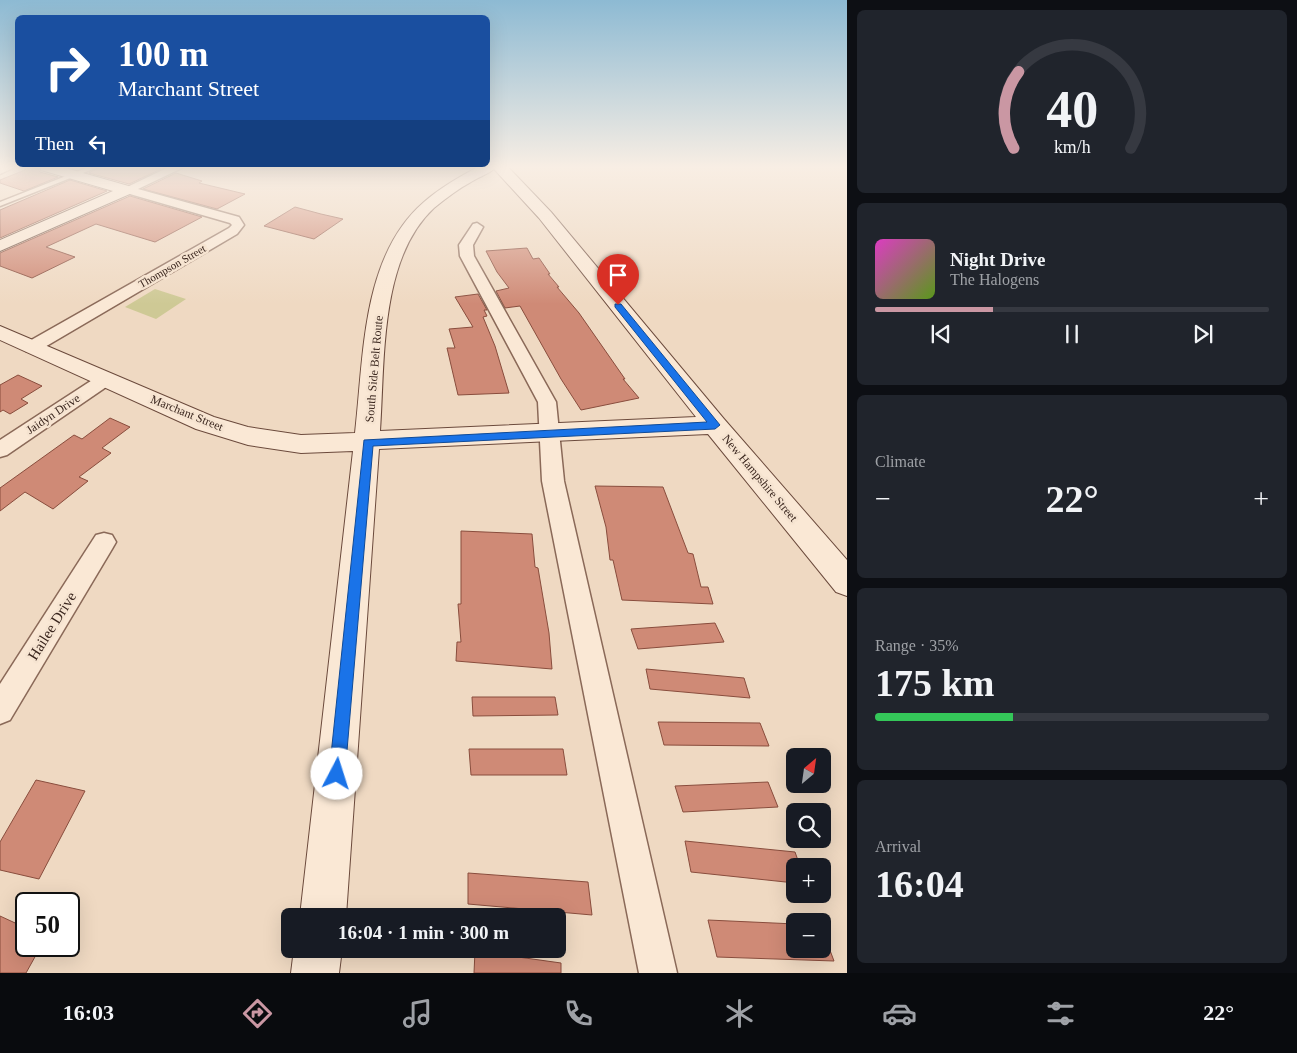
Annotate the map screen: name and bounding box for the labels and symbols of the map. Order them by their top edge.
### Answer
street label: Thompson Street [136,242,208,290]
pin [597,254,639,305]
street label: South Side Belt Route [362,315,386,423]
street label: Jaidyn Drive [24,391,82,437]
street label: Marchant Street [149,392,226,434]
street label: New Hampshire Street [720,432,801,525]
street label: Hailee Drive [25,589,79,663]
position arrow [310,747,362,799]
north arrow [786,748,831,792]
speed limit sign: 50 [15,892,80,957]

